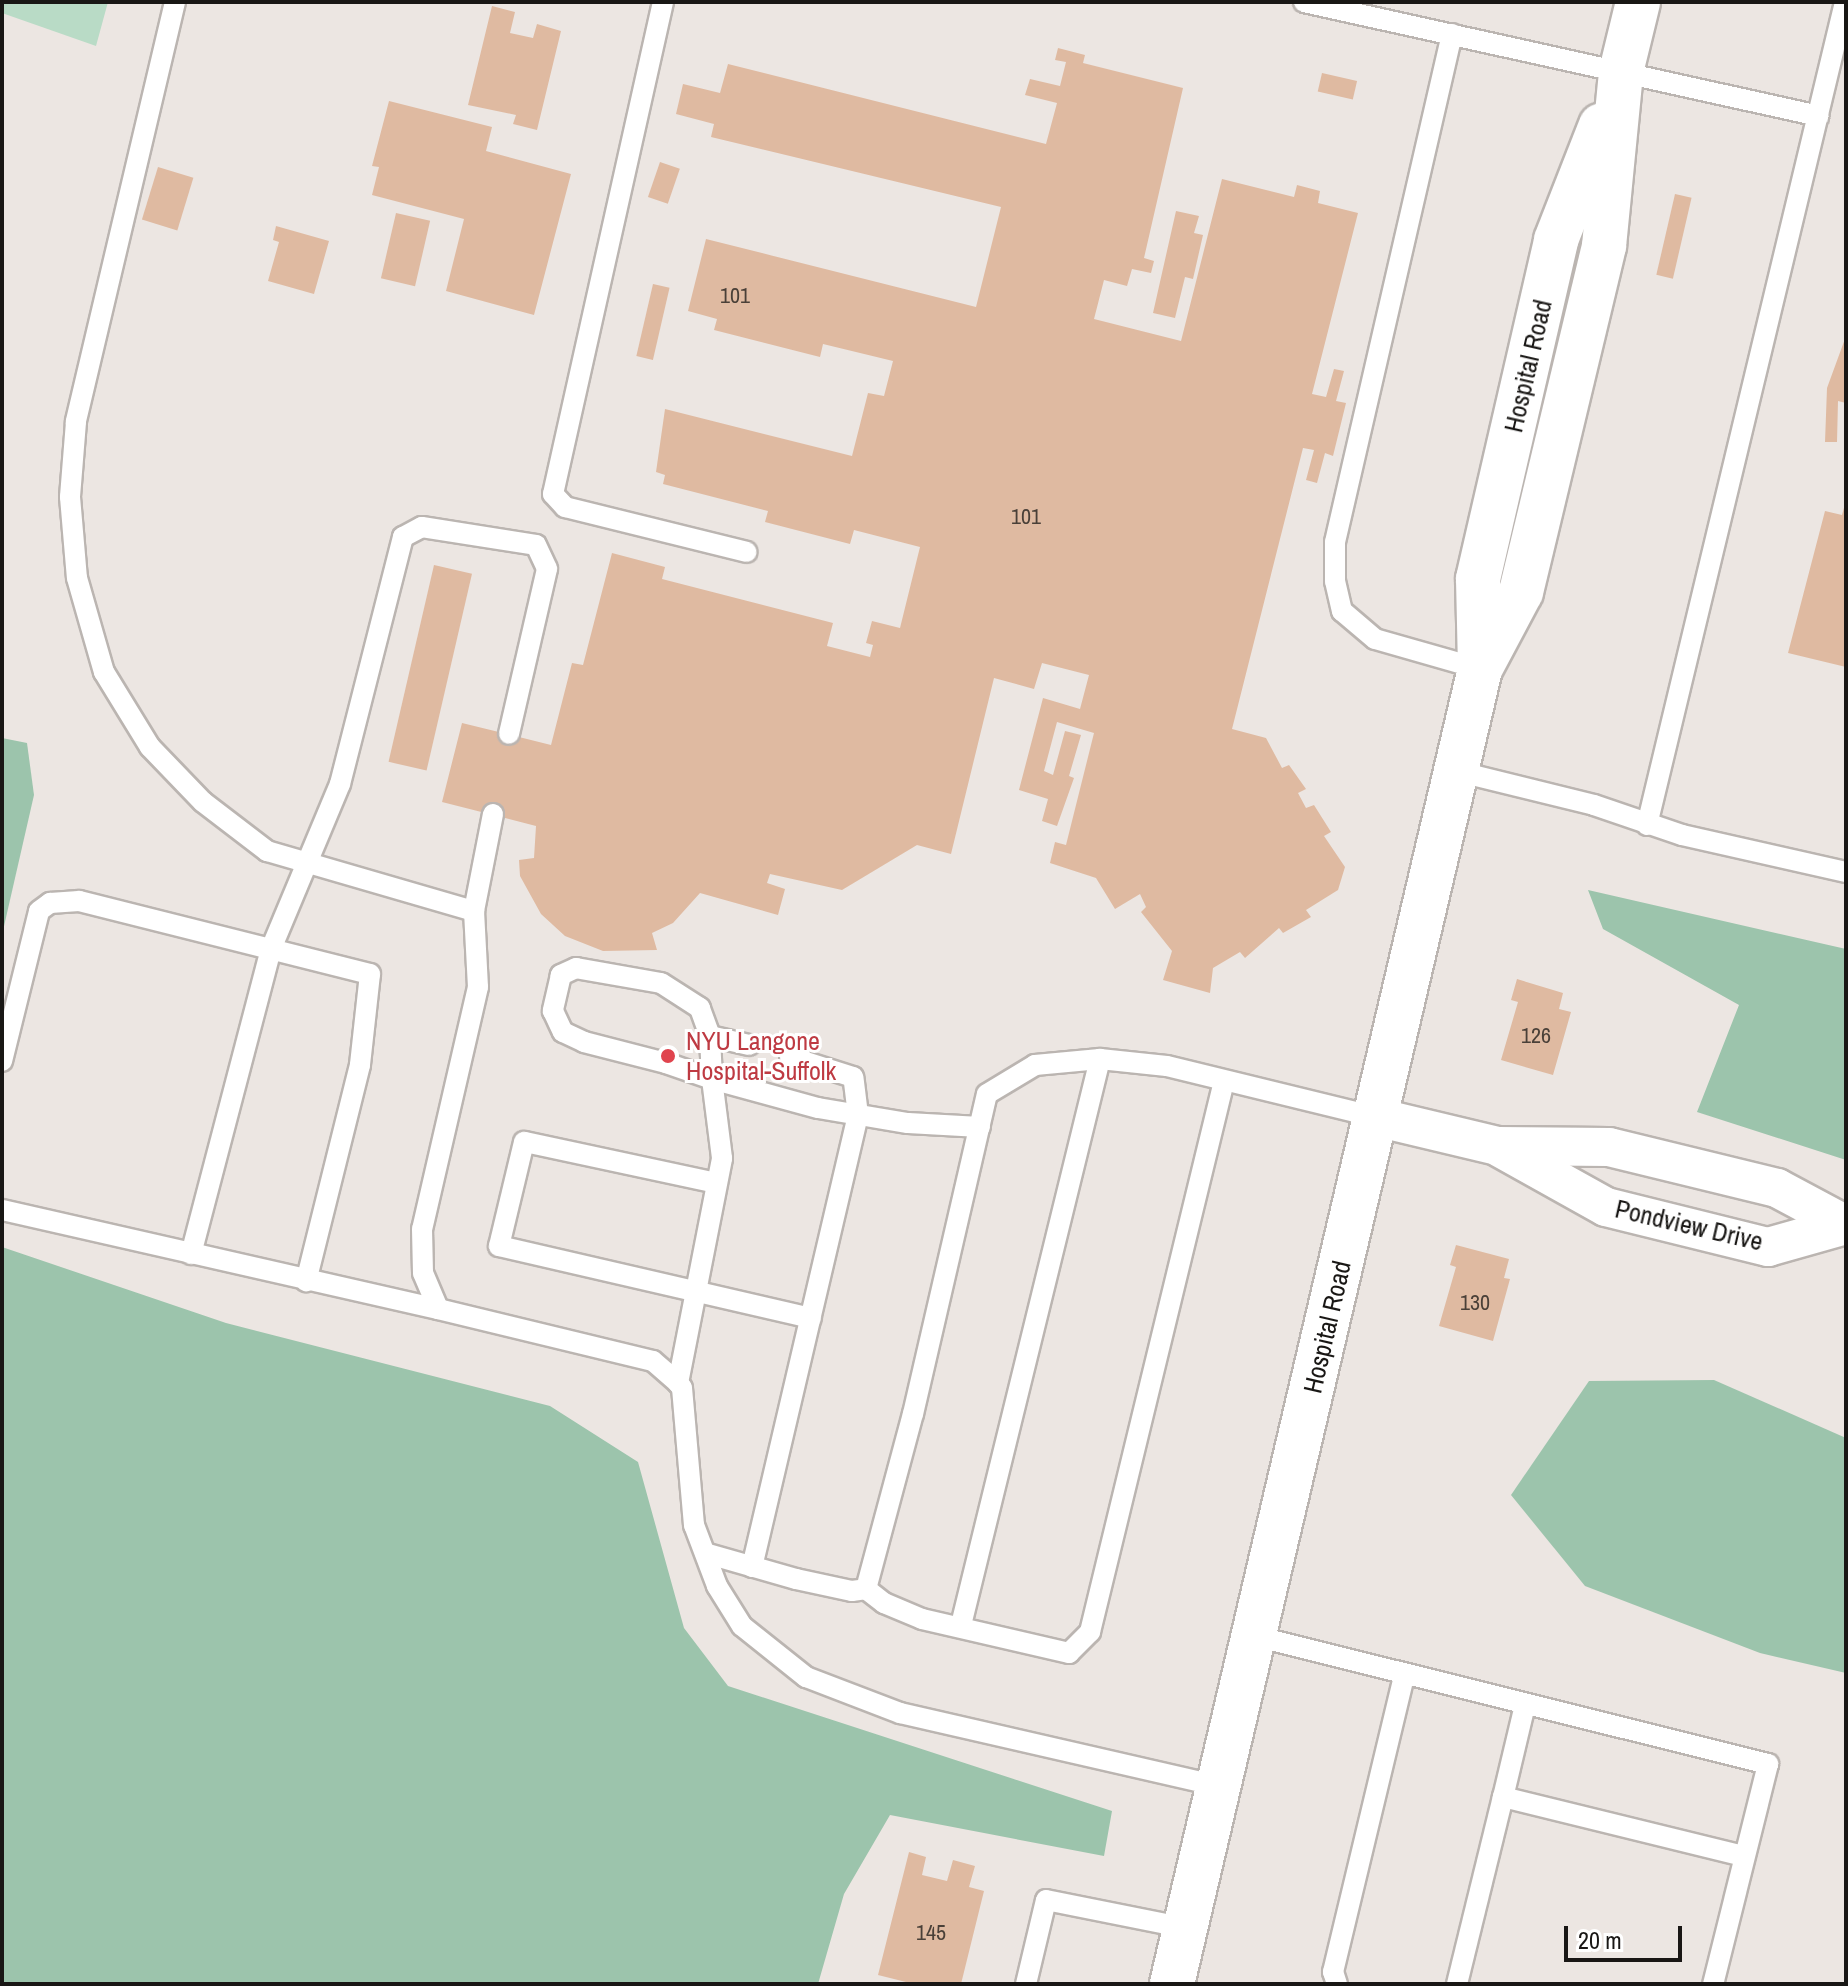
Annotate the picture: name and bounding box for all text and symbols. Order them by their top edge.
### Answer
house number: 101 [720,283,750,309]
street label: Hospital Road [1498,297,1558,435]
house number: 101 [1011,504,1041,530]
house number: 126 [1521,1023,1551,1049]
place label: NYU Langone Hospital-Suffolk [686,1025,836,1086]
marker: NYU Langone Hospital-Suffolk [657,1045,679,1067]
street label: Pondview Drive [1612,1193,1766,1257]
street label: Hospital Road [1297,1258,1357,1396]
house number: 130 [1460,1290,1490,1316]
scale bar [1568,1910,1686,1960]
house number: 145 [916,1920,946,1946]
text: 20 m [1578,1924,1622,1956]

